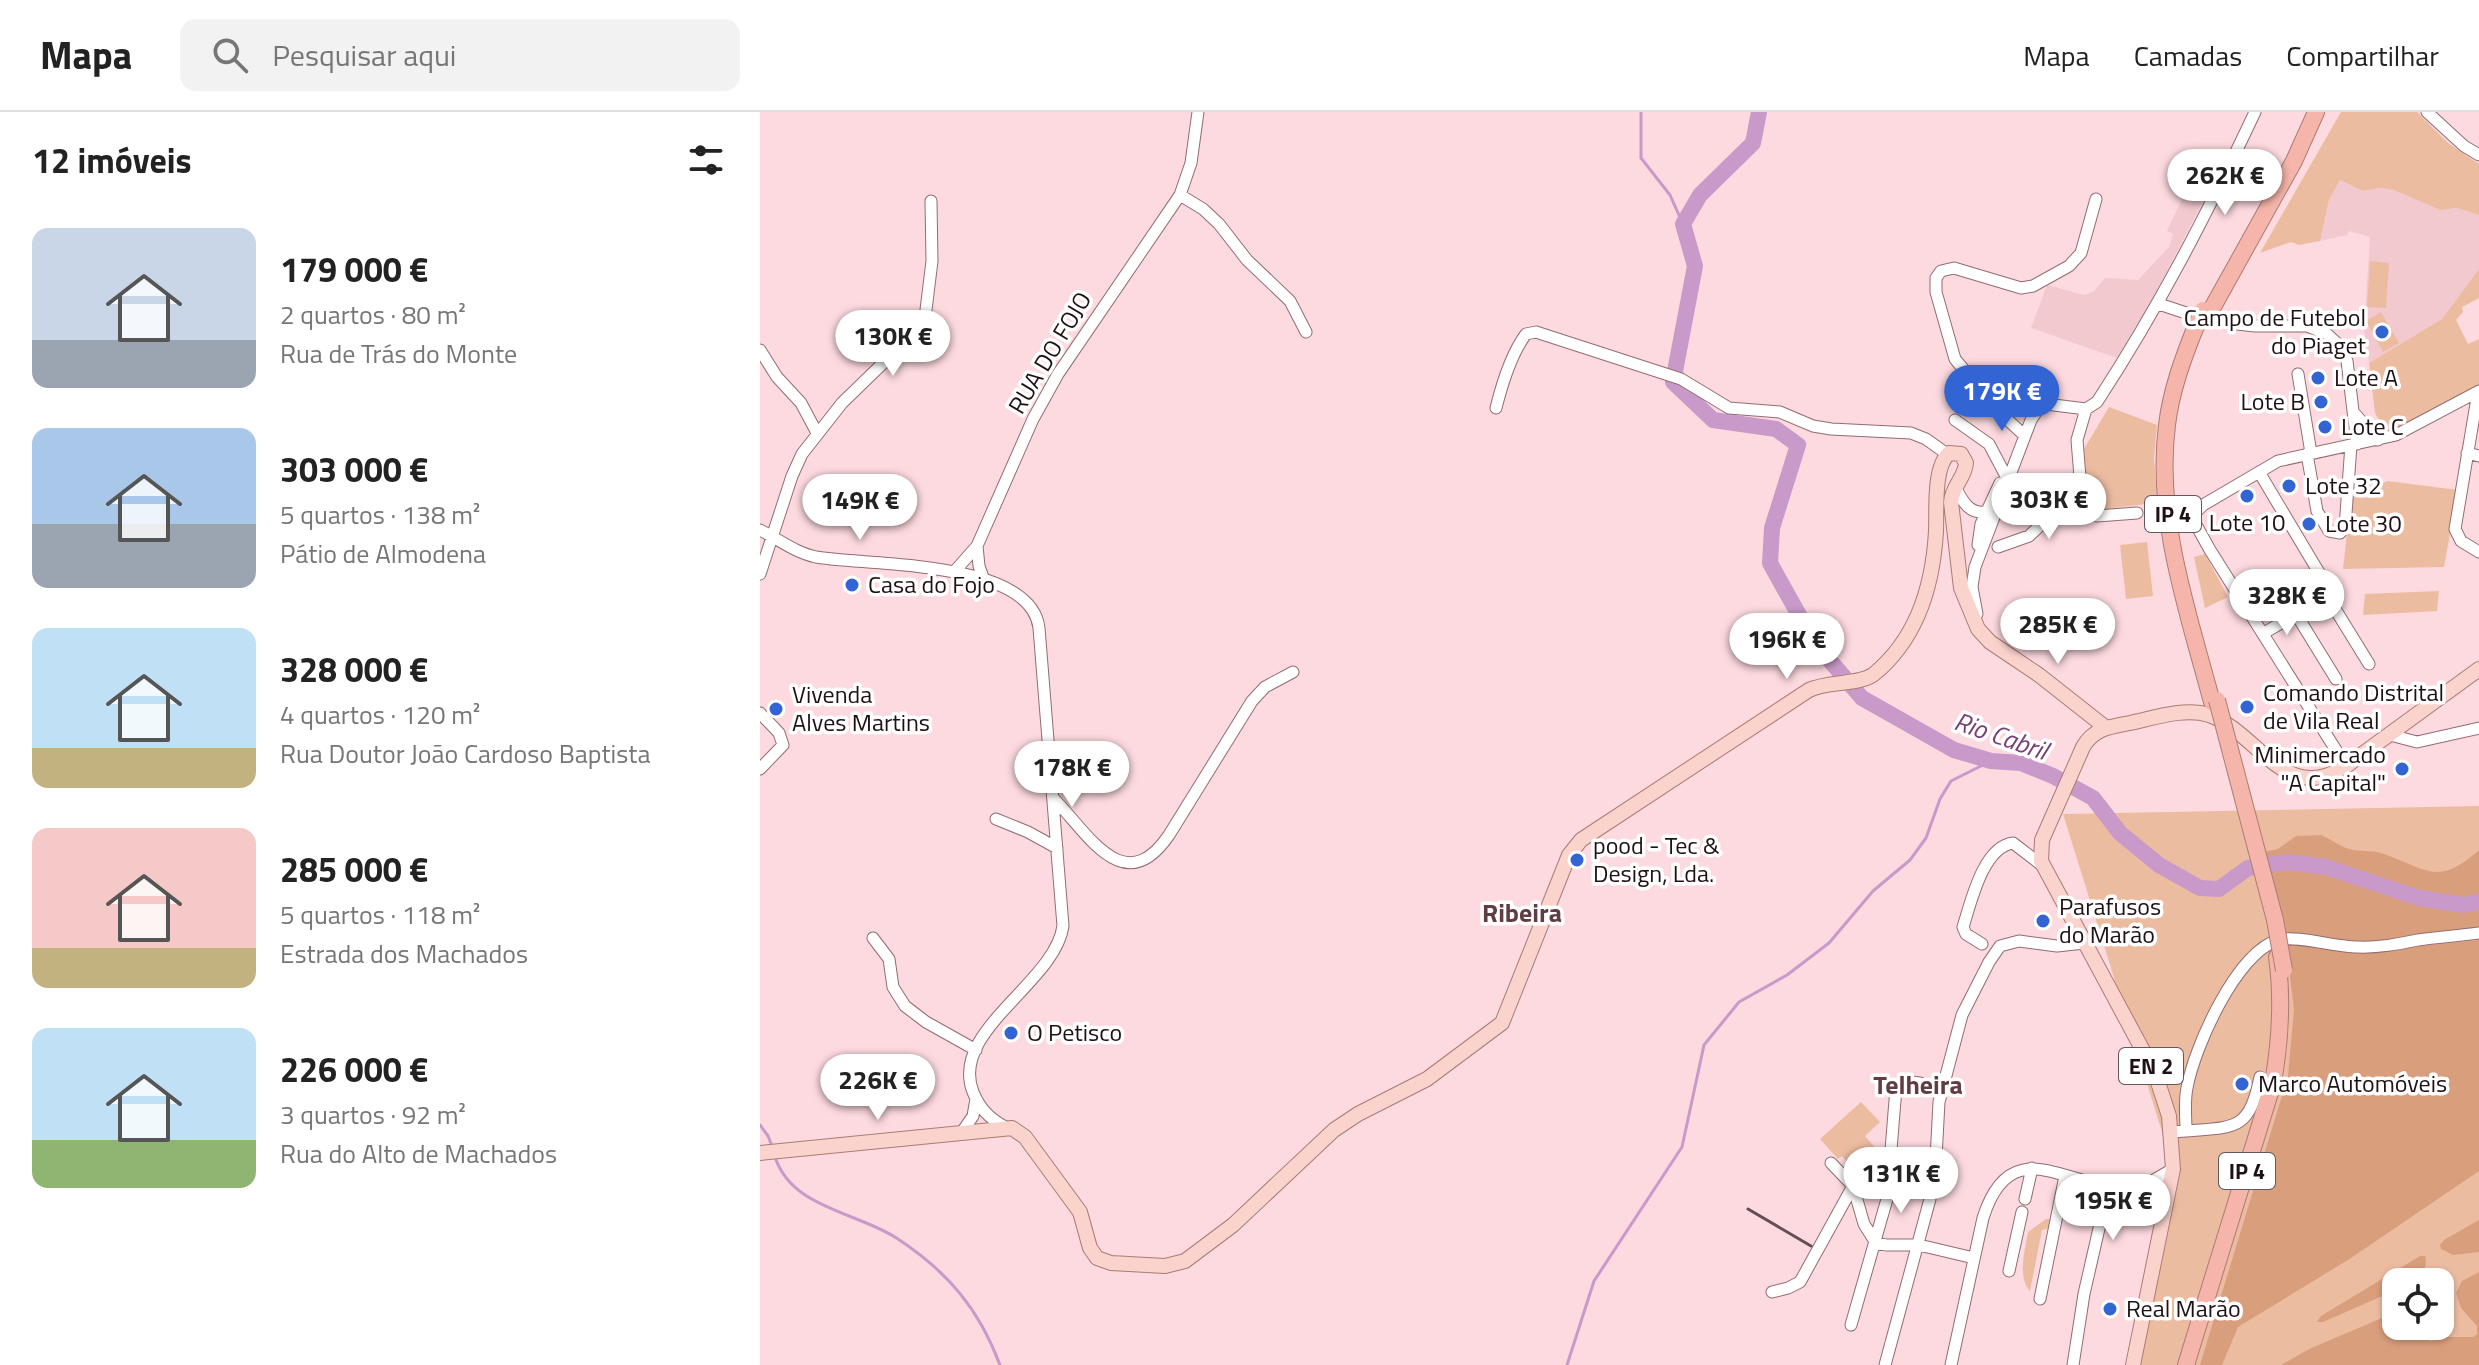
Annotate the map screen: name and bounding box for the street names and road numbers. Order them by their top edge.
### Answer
street label: RUA DO FOJO [998,285,1100,420]
road number: IP 4 [2145,496,2201,532]
road number: EN 2 [2119,1048,2183,1084]
road number: IP 4 [2219,1153,2275,1189]

